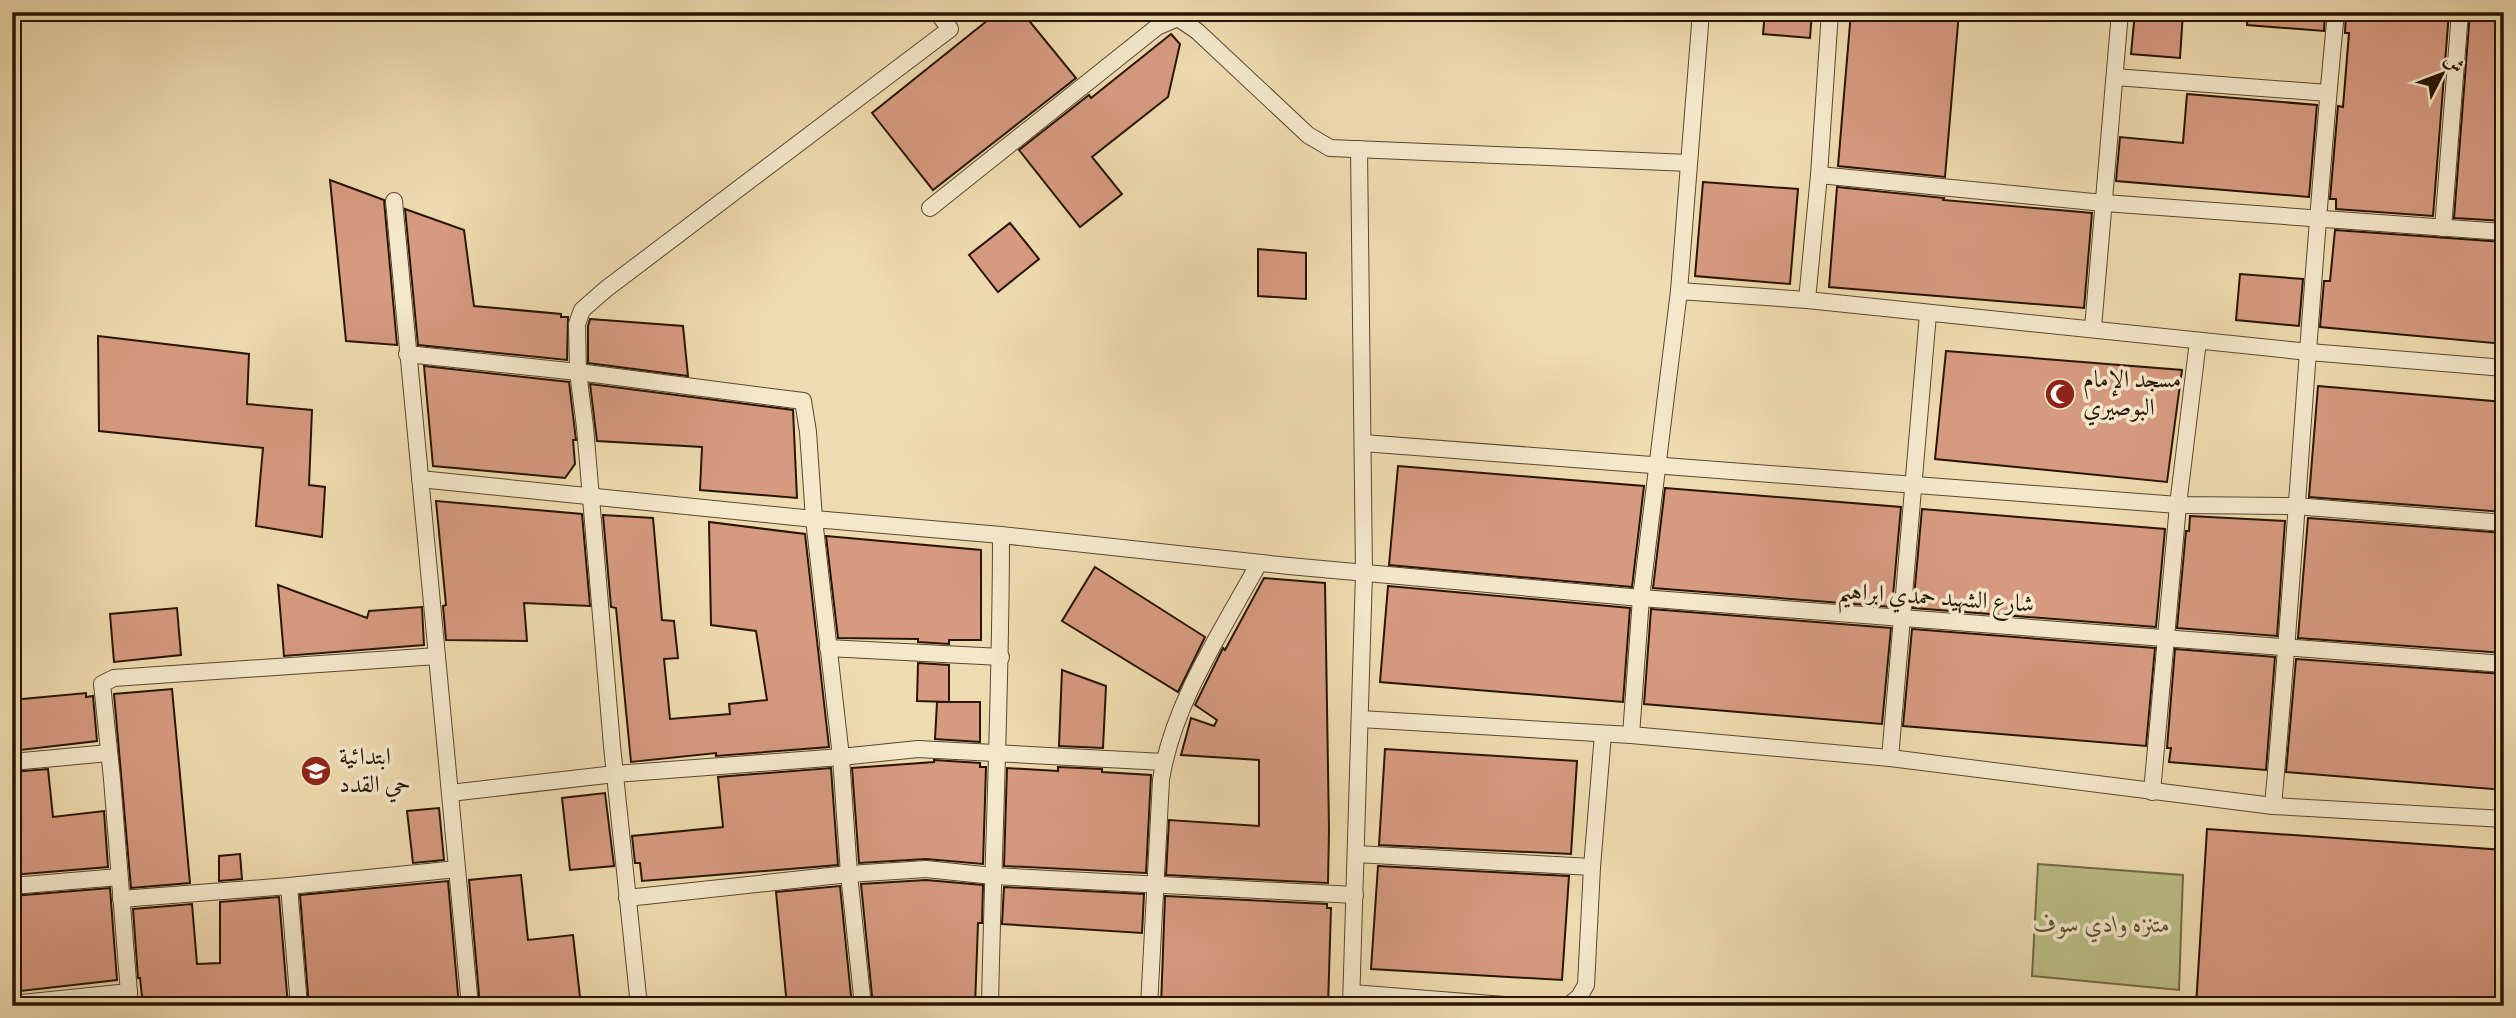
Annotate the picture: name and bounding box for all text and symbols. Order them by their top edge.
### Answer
north arrow [2408,38,2478,108]
text: ش [2439,48,2469,78]
place label: مسجد الإمام البوصيري [2083,365,2181,426]
mosque icon: مسجد الإمام البوصيري [2043,377,2077,411]
street label: شارع الشهيد حمدي ابراهيم [1836,576,2035,628]
place label: ابتدائية حي القدد [339,742,411,803]
school or university icon: ابتدائية حي القدد [299,754,333,788]
park label: متنزه وادي سوف [2034,910,2170,943]

